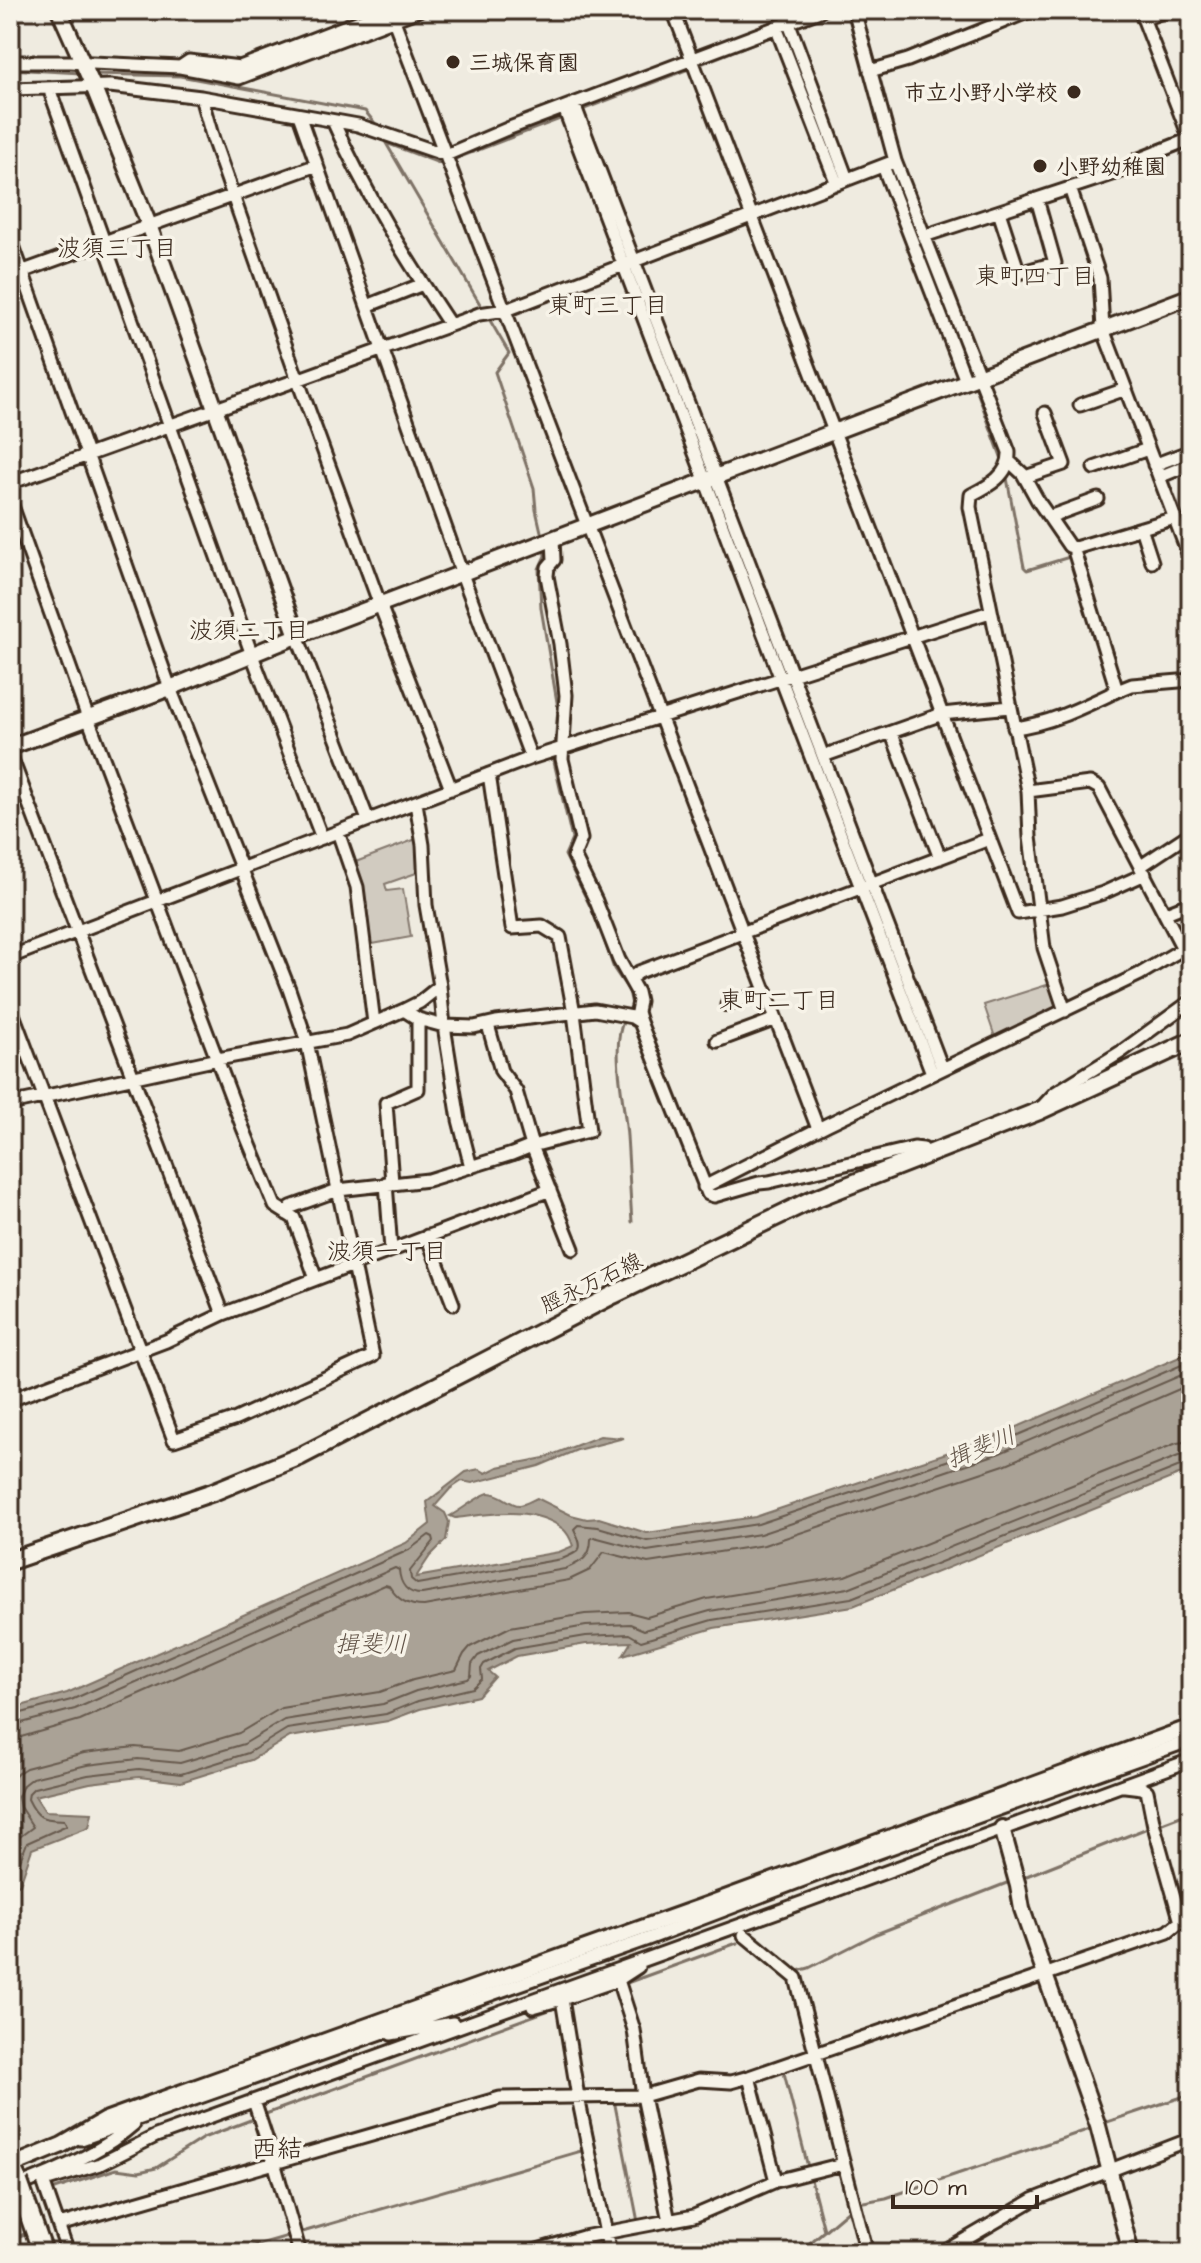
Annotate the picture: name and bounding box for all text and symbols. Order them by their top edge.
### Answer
place label: 三城保育園 [469,48,579,79]
marker: 三城保育園 [444,53,462,71]
place label: 市立小野小学校 [904,78,1058,109]
marker: 市立小野小学校 [1065,83,1083,101]
place label: 小野幼稚園 [1056,152,1166,183]
marker: 小野幼稚園 [1031,157,1049,175]
district label: 波須三丁目 [57,232,177,266]
district label: 東町四丁目 [975,260,1095,294]
district label: 東町三丁目 [548,289,668,323]
district label: 波須二丁目 [189,614,309,648]
district label: 東町二丁目 [719,984,839,1018]
district label: 波須一丁目 [327,1235,447,1269]
street label: 脛永万石線 [535,1245,648,1321]
water label: 揖斐川 [942,1419,1021,1477]
water label: 揖斐川 [335,1628,407,1662]
district label: 西結 [251,2131,303,2167]
scale bar [893,2159,1037,2209]
text: 100 m [905,2171,967,2205]

